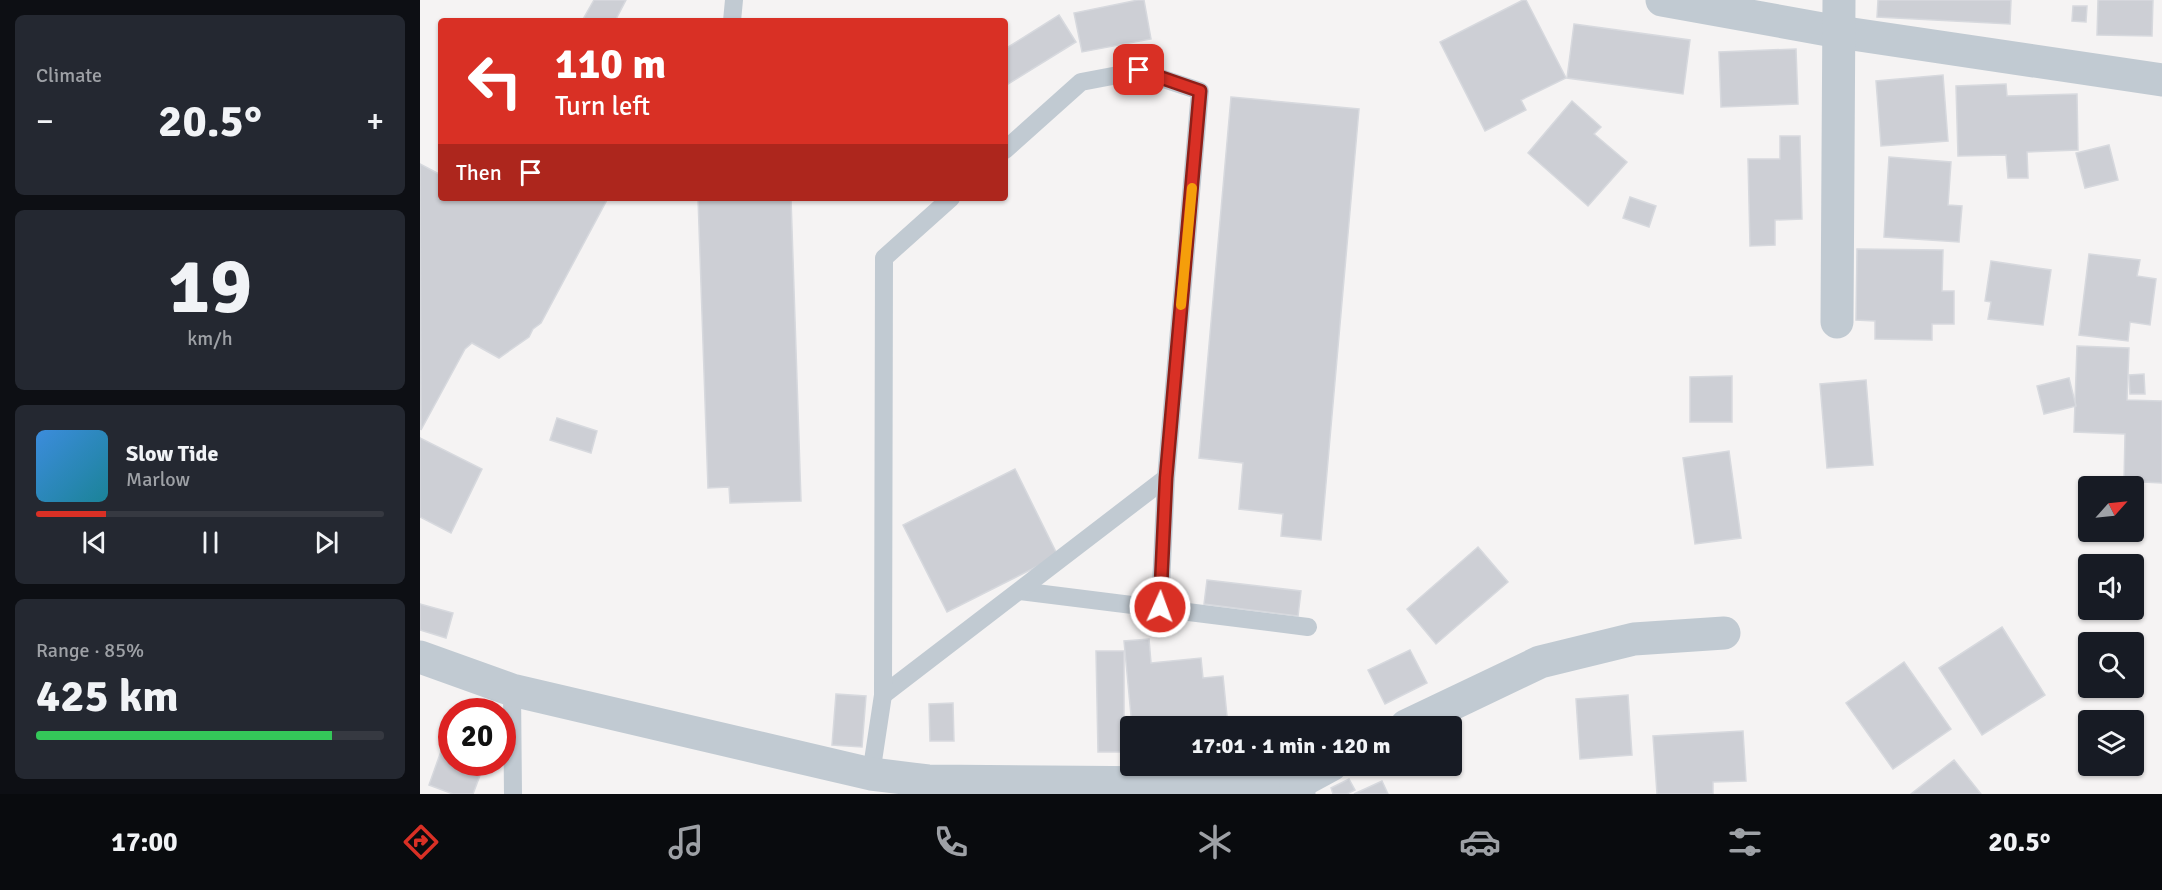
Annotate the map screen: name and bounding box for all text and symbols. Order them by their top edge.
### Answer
text: 110 m [555,39,666,90]
icon: left [456,42,534,120]
pin [1113,44,1164,95]
icon: arrive [1122,53,1155,86]
text: Climate [36,63,102,88]
text: Turn left [555,90,650,123]
text: 20.5° [158,94,262,149]
text: − [36,101,54,142]
text: + [366,101,384,142]
icon: arrive [514,156,547,189]
text: Then [456,159,502,186]
text: 19 [168,239,252,335]
text: km/h [187,326,233,351]
text: Slow Tide [126,440,218,467]
text: Marlow [126,467,190,492]
north arrow [2078,476,2144,542]
map controls [2078,476,2144,776]
icon: previous [78,526,111,559]
icon: pause [194,526,227,559]
icon: next [310,526,343,559]
button: sound [2078,554,2144,620]
position arrow [1128,575,1192,639]
button: search [2078,632,2144,698]
text: Range · 85% [36,638,144,663]
text: 425 km [36,669,179,724]
speed limit sign: 20 [438,698,516,776]
button: layers [2078,710,2144,776]
text: 17:01 · 1 min · 120 m [1191,732,1391,759]
icon: directions [400,821,442,863]
icon: music [665,821,707,863]
icon: phone [930,821,972,863]
icon: climate [1194,821,1236,863]
icon: car [1459,821,1501,863]
icon: filters [1724,821,1766,863]
text: 17:00 [111,826,178,859]
text: 20.5° [1988,826,2051,859]

